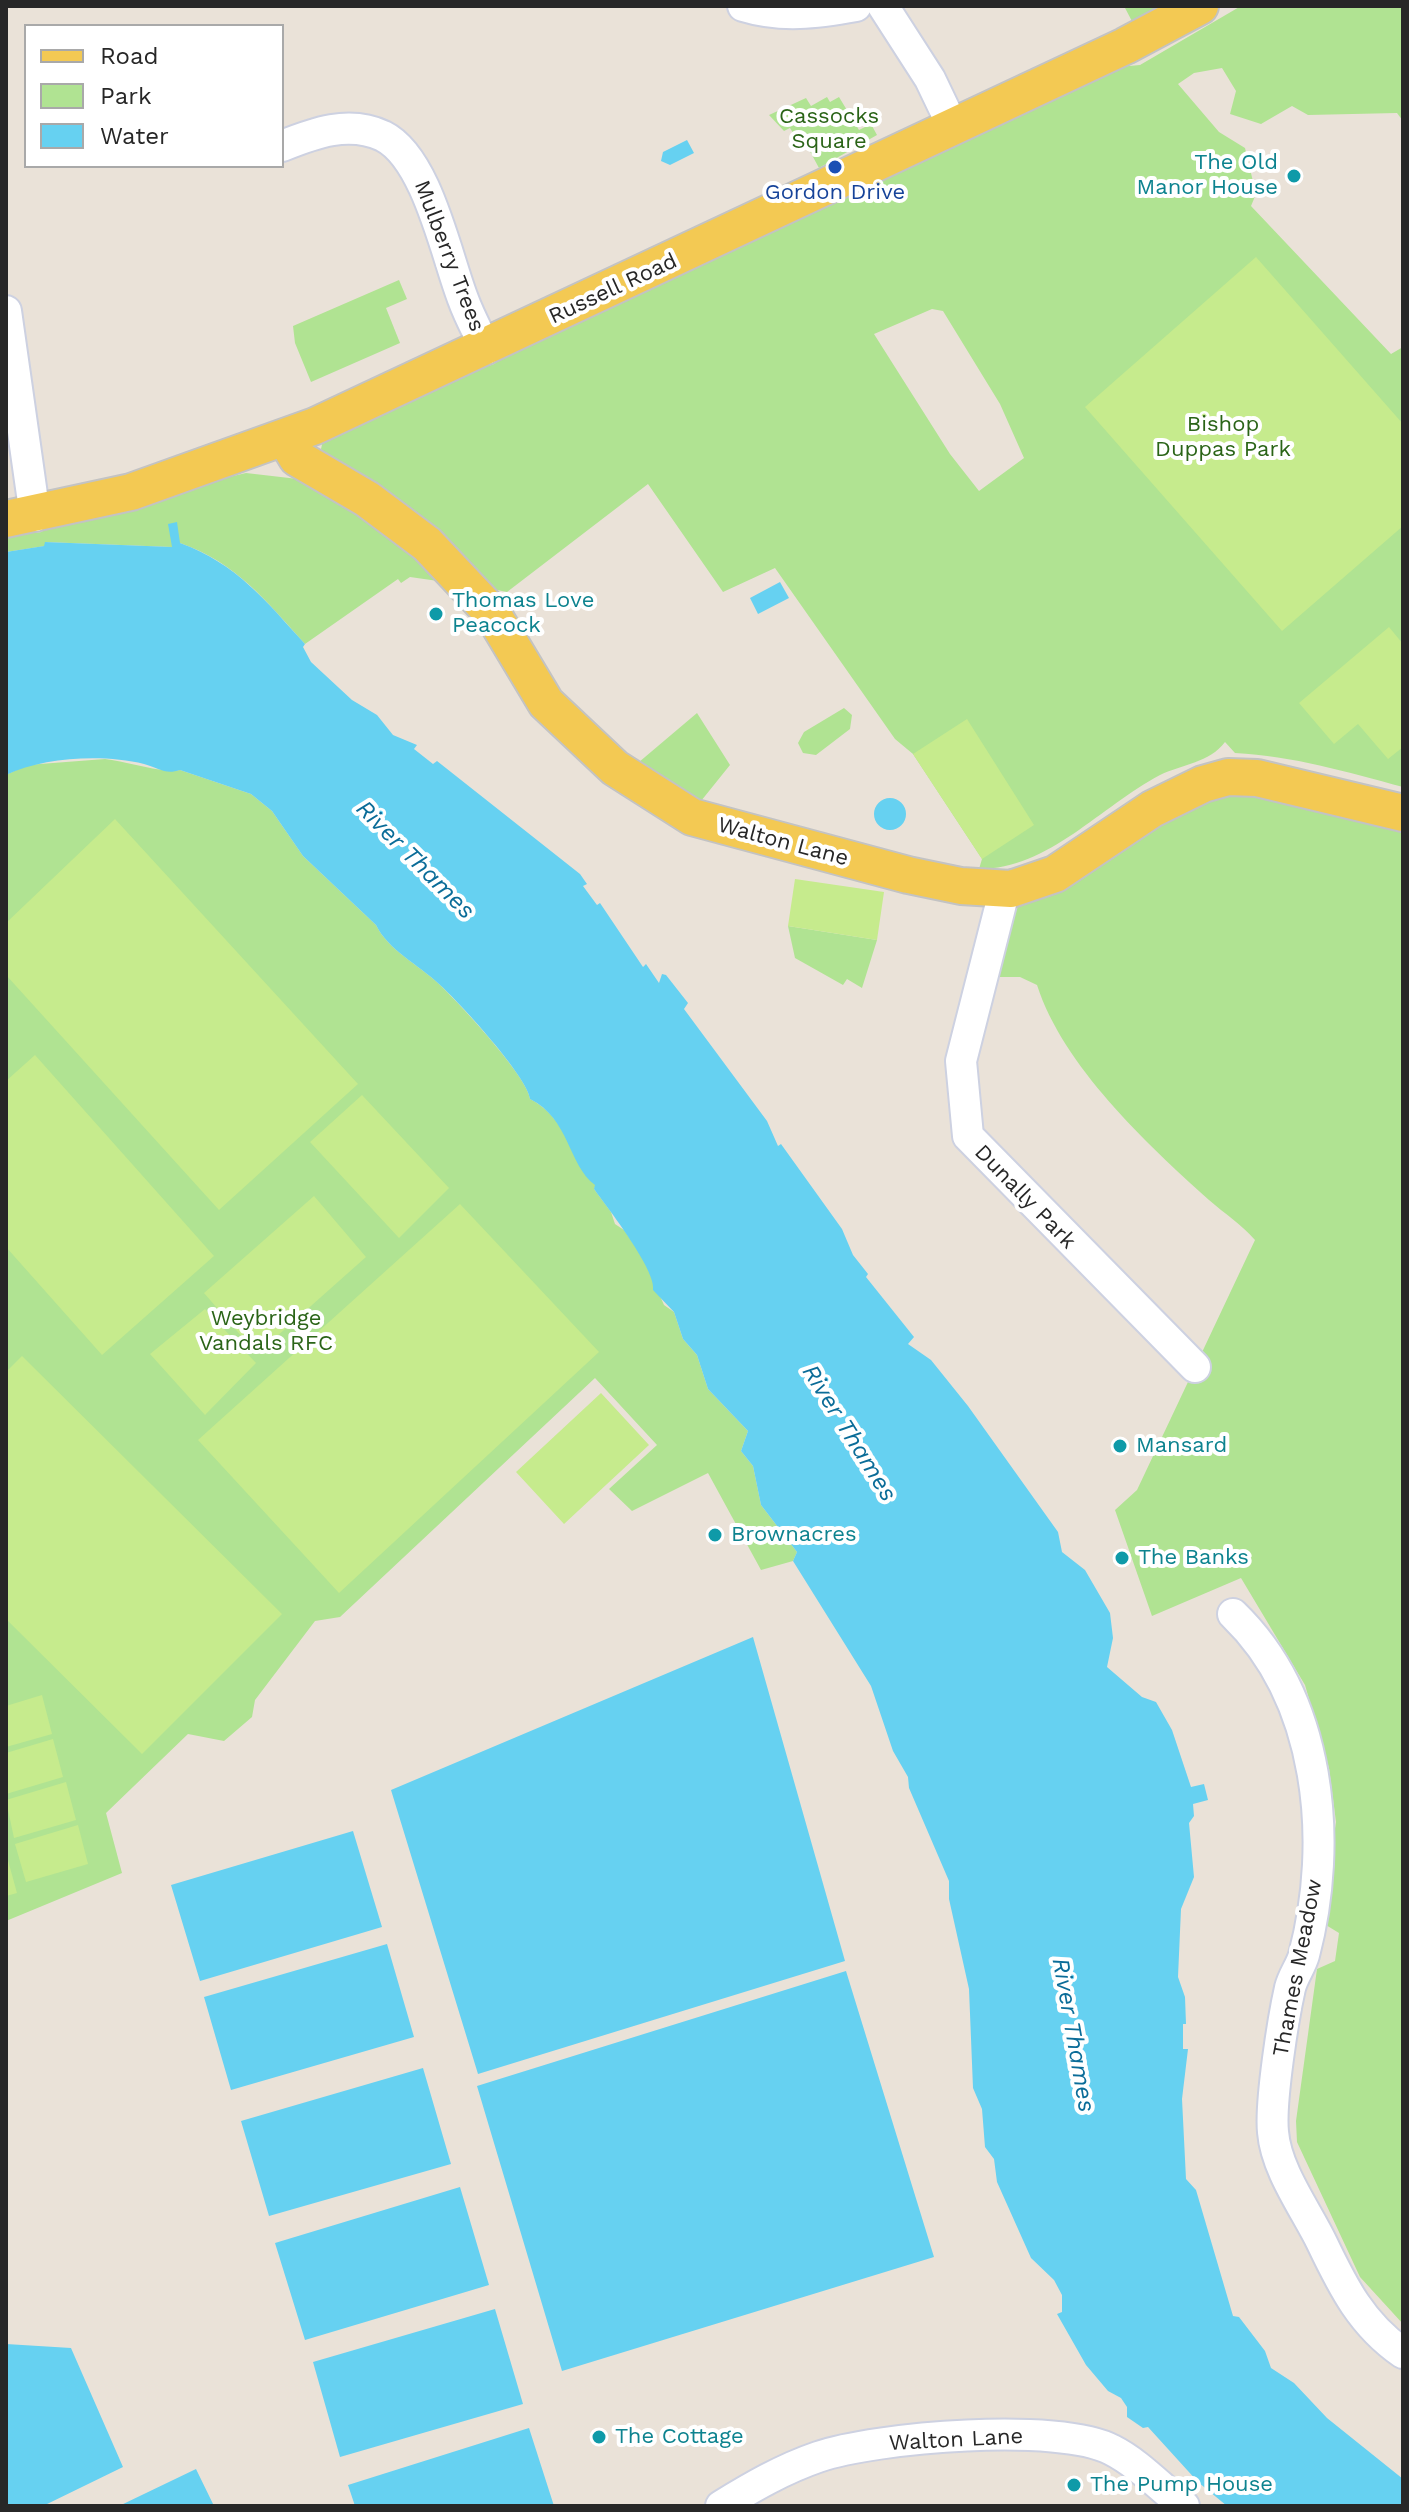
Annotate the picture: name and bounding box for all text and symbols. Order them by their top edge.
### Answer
legend [24,24,284,168]
text: Road [100,42,159,70]
text: Park [100,82,152,110]
park label: Cassocks Square [779,104,879,156]
text: Water [100,122,169,150]
place label: The Old Manor House [1137,150,1278,202]
marker: Gordon Drive [826,158,844,176]
marker: The Old Manor House [1285,167,1303,185]
street label: Mulberry Trees [408,177,490,335]
place label: Gordon Drive [765,180,905,206]
street label: Russell Road [545,248,681,330]
park label: Bishop Duppas Park [1155,412,1291,464]
place label: Thomas Love Peacock [452,588,594,640]
marker: Thomas Love Peacock [427,605,445,623]
water label: River Thames [350,795,480,925]
street label: Walton Lane [715,812,851,872]
street label: Dunally Park [969,1139,1081,1255]
park label: Weybridge Vandals RFC [199,1306,333,1358]
water label: River Thames [795,1359,903,1507]
place label: Mansard [1136,1433,1227,1459]
marker: Mansard [1111,1437,1129,1455]
place label: Brownacres [731,1522,857,1548]
marker: Brownacres [706,1526,724,1544]
place label: The Banks [1138,1545,1249,1571]
marker: The Banks [1113,1549,1131,1567]
street label: Thames Meadow [1268,1877,1328,2059]
water label: River Thames [1045,1956,1101,2114]
street label: Walton Lane [888,2423,1024,2457]
place label: The Cottage [615,2424,744,2450]
marker: The Cottage [590,2428,608,2446]
place label: The Pump House [1090,2472,1273,2498]
marker: The Pump House [1065,2476,1083,2494]

